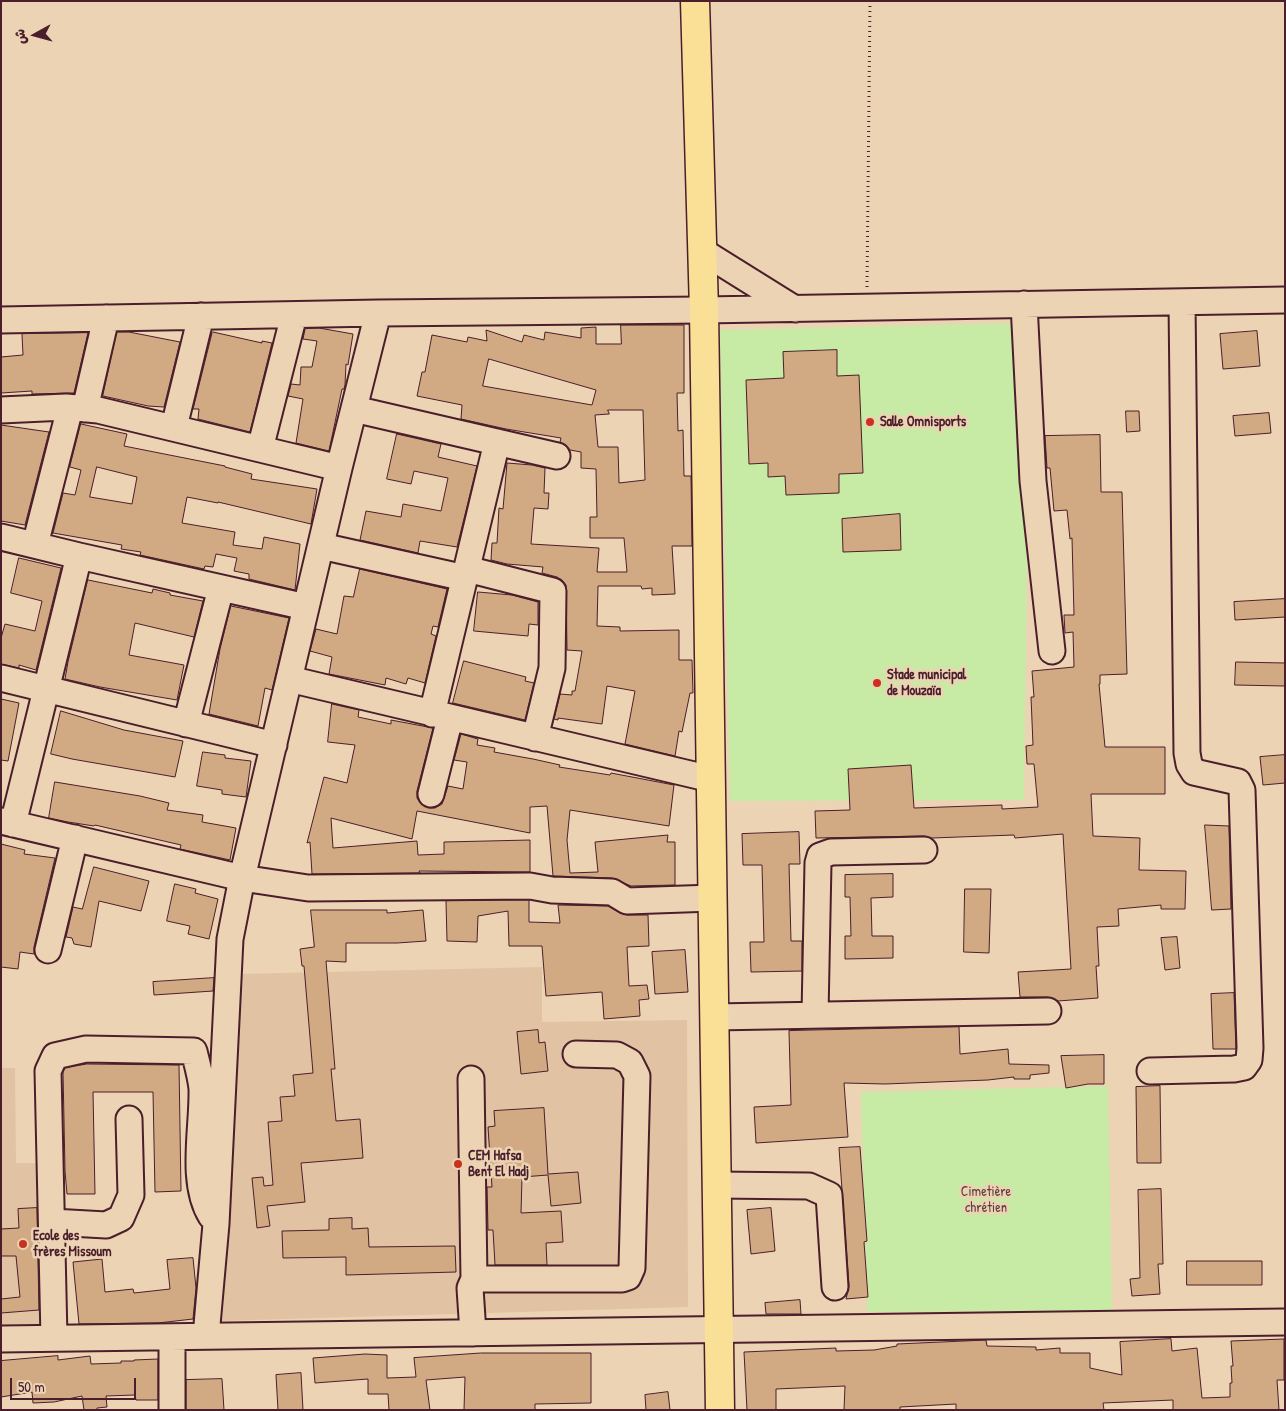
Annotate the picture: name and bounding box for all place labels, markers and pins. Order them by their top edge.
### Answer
place label: Salle Omnisports [880,414,966,430]
marker: Salle Omnisports [864,416,876,428]
place label: Stade municipal de Mouzaïa [887,667,966,700]
marker: Stade municipal de Mouzaïa [871,677,883,689]
place label: CEM Hafsa Bent El Hadj [468,1148,529,1180]
marker: CEM Hafsa Bent El Hadj [452,1158,464,1170]
place label: Ecole des frères Missoum [33,1228,112,1260]
marker: Ecole des frères Missoum [17,1238,29,1250]

